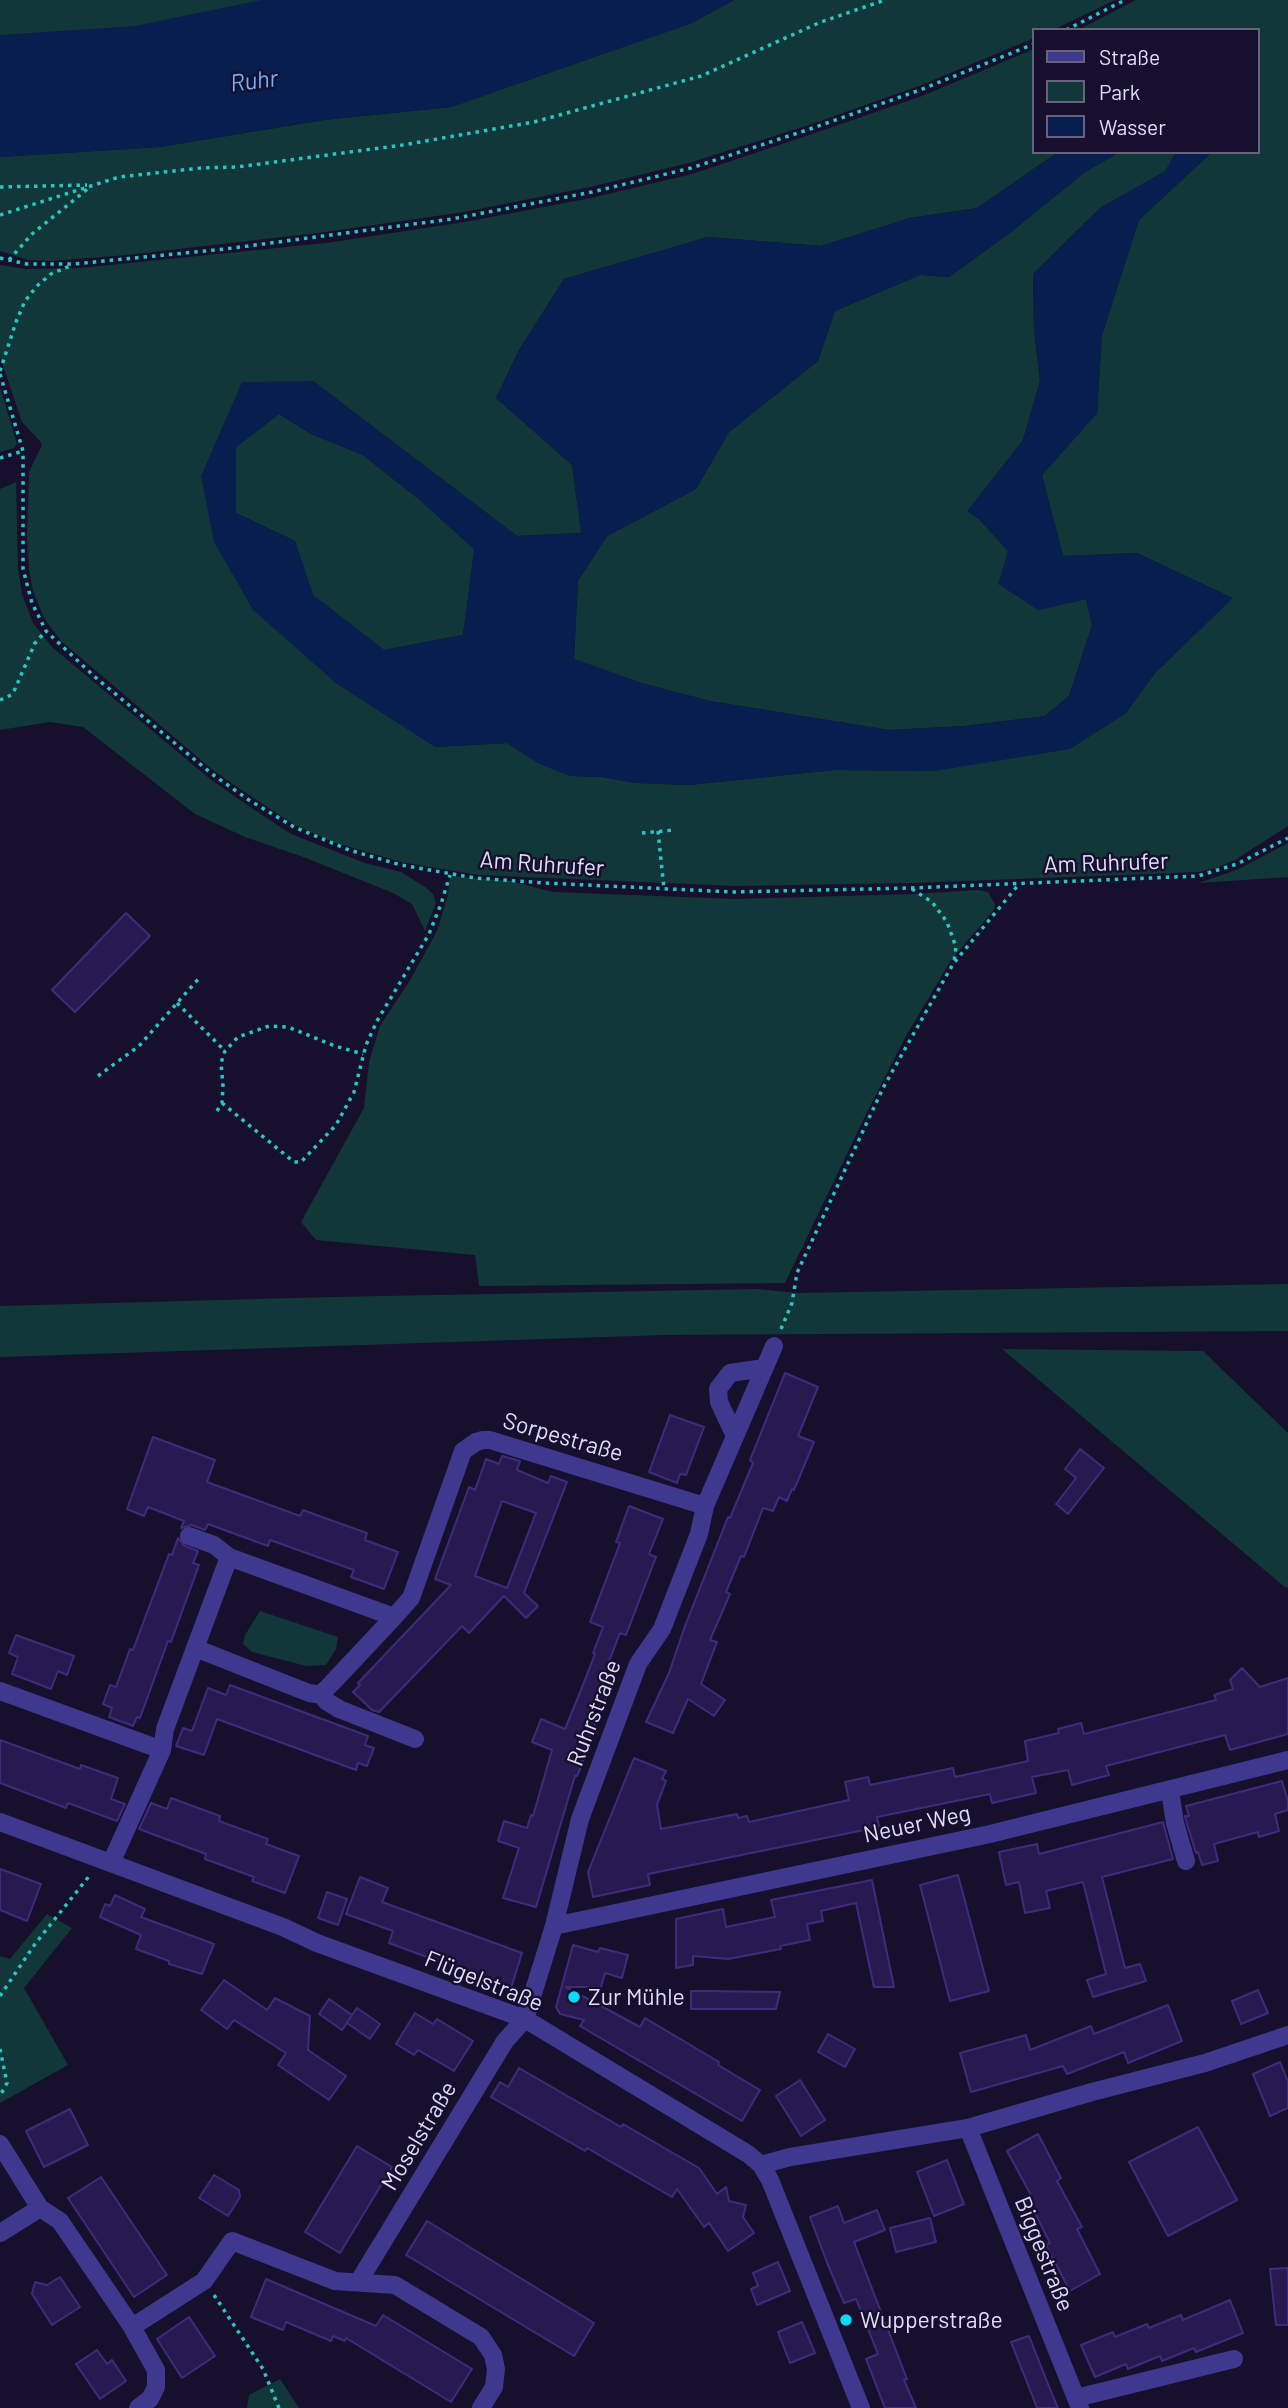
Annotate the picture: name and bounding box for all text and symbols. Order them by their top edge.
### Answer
legend [1032,28,1260,154]
text: Straße [1099,44,1160,69]
water label: Ruhr [229,64,279,98]
text: Park [1099,79,1140,104]
text: Wasser [1099,114,1166,139]
street label: Am Ruhrufer [479,846,605,882]
street label: Am Ruhrufer [1043,847,1169,879]
street label: Sorpestraße [500,1407,626,1467]
street label: Ruhrstraße [561,1656,627,1770]
street label: Neuer Weg [861,1799,973,1849]
street label: Flügelstraße [421,1945,547,2017]
place label: Zur Mühle [588,1983,685,2011]
marker: Zur Mühle [566,1989,582,2005]
street label: Moselstraße [376,2077,462,2195]
street label: Biggestraße [1008,2192,1080,2316]
place label: Wupperstraße [860,2306,1003,2334]
marker: Wupperstraße [838,2312,854,2328]

